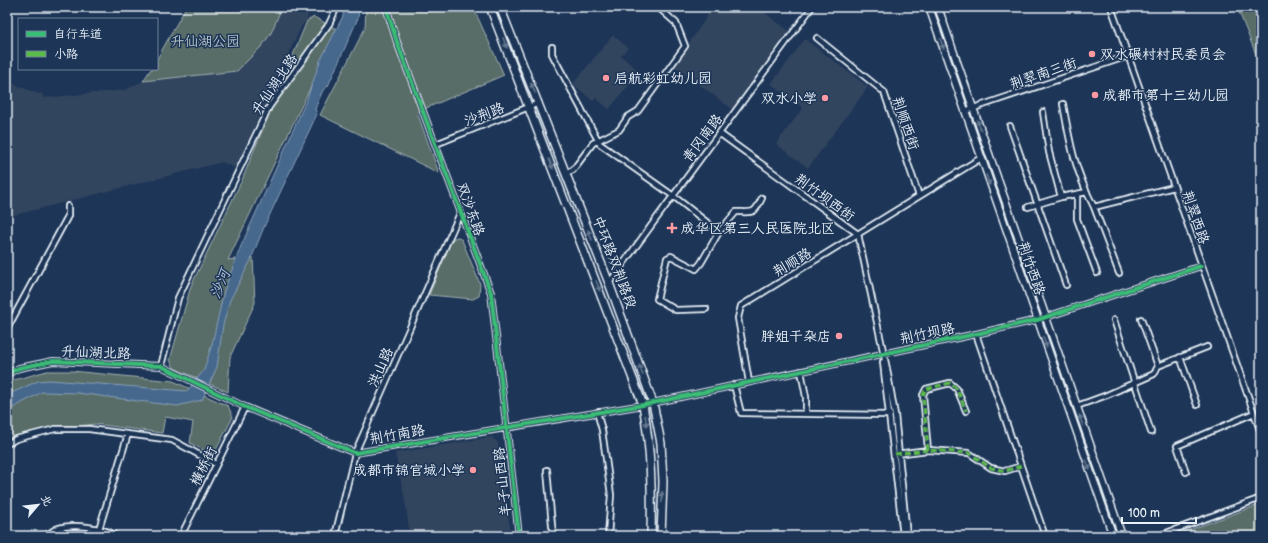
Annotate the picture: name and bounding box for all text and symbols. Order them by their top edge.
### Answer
legend [18,18,158,70]
text: 自行车道 [54,27,102,42]
park label: 升仙湖公园 [170,33,240,50]
one-way arrow [502,38,508,50]
one-way arrow [939,38,945,50]
place label: 双水碾村村民委员会 [1100,46,1226,63]
text: 小路 [54,47,78,62]
marker: 双水碾村村民委员会 [1087,49,1097,59]
street label: 升仙湖北路 [248,51,301,118]
street label: 荆翠南三街 [1007,54,1079,93]
place label: 启航彩虹幼儿园 [614,70,712,87]
marker: 启航彩虹幼儿园 [601,73,611,83]
one-way arrow [530,82,536,93]
place label: 成都市第十三幼儿园 [1103,87,1229,104]
place label: 双水小学 [761,90,817,107]
marker: 成都市第十三幼儿园 [1090,90,1100,100]
marker: 双水小学 [820,93,830,103]
street label: 荆顺西街 [888,94,923,152]
street label: 沙荆路 [462,99,507,130]
street label: 青冈南路 [679,111,726,166]
one-way arrow [975,119,981,131]
one-way arrow [549,159,555,171]
street label: 荆竹坝西街 [791,170,858,225]
one-way arrow [986,174,992,186]
street label: 双沙东路 [453,180,488,238]
street label: 荆翠西路 [1178,188,1213,246]
street label: 中环路双荆路段 [589,213,640,311]
place label: 成华区第三人民医院北区 [681,220,835,237]
marker: 成华区第三人民医院北区 [666,222,678,234]
one-way arrow [587,229,593,241]
street label: 荆竹西路 [1014,239,1049,297]
street label: 荆顺路 [770,244,815,281]
water label: 沙河 [206,264,236,302]
one-way arrow [595,280,601,292]
street label: 荆竹坝路 [898,319,956,348]
place label: 胖姐干杂店 [761,328,831,345]
marker: 胖姐干杂店 [834,331,844,341]
one-way arrow [1042,337,1048,349]
street label: 升仙湖北路 [61,343,131,362]
street label: 洪山路 [364,345,397,390]
one-way arrow [638,364,644,376]
one-way arrow [1078,414,1084,426]
one-way arrow [643,415,649,427]
street label: 荆竹南路 [368,421,426,448]
street label: 横桥街 [186,444,221,489]
street label: 羊子山西路 [490,446,515,518]
one-way arrow [1085,459,1091,471]
place label: 成都市锦官城小学 [353,462,465,479]
marker: 成都市锦官城小学 [468,465,478,475]
north arrow [18,485,58,525]
one-way arrow [659,491,666,503]
text: 北 [38,493,55,508]
scale bar [1122,499,1196,525]
text: 100 m [1128,506,1160,521]

